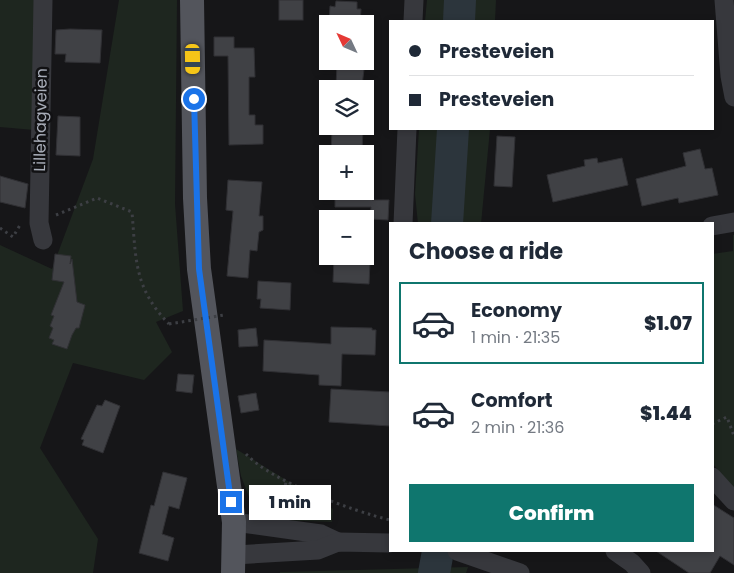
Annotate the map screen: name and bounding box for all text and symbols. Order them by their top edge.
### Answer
north arrow [319,15,374,70]
map controls [319,15,374,265]
text: Presteveien [439,38,554,65]
car [185,44,200,74]
street label: Lillehagveien [28,68,53,172]
button: layers [319,80,374,135]
text: Presteveien [439,86,554,113]
route start [183,88,205,110]
button: + [319,145,374,200]
button: − [319,210,374,265]
text: Choose a ride [409,236,563,267]
text: Economy [471,297,562,324]
icon: car [411,301,456,346]
text: $1.07 [644,310,692,337]
text: 1 min · 21:35 [471,326,560,349]
text: Comfort [471,387,553,414]
icon: car [411,391,456,436]
text: $1.44 [640,400,692,427]
text: 2 min · 21:36 [471,416,564,439]
callout: 1 min [248,484,331,520]
button: Confirm [409,484,694,542]
route end [220,491,242,513]
text: 1 min [269,491,311,514]

